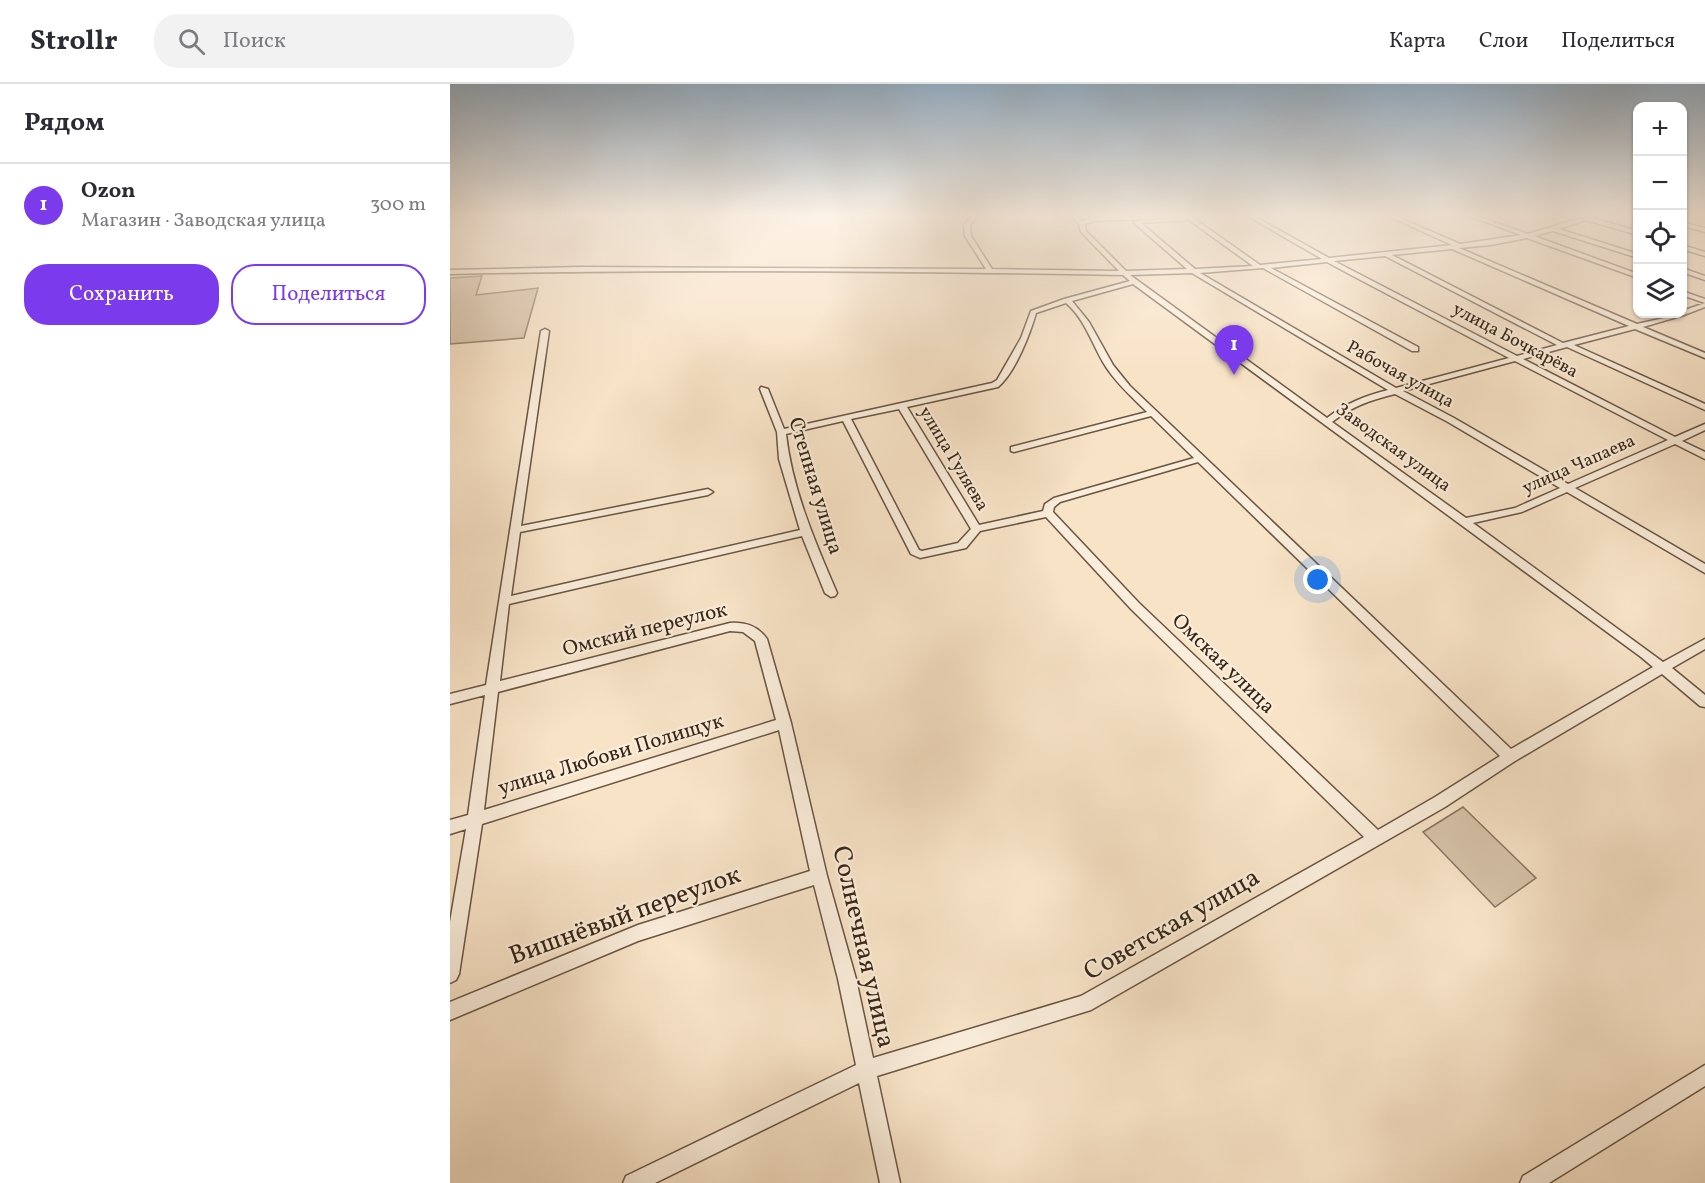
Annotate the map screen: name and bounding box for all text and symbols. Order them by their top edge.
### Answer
search box [154,14,574,68]
text: Strollr [30,22,118,61]
icon: search [175,25,208,58]
text: Поиск [223,26,286,57]
text: Карта [1389,27,1446,56]
text: Слои [1479,27,1528,56]
text: Поделиться [1561,27,1675,56]
map controls [1633,102,1687,318]
button: + [1633,102,1687,156]
text: Рядом [24,105,104,141]
button: − [1633,156,1687,210]
text: Ozon [81,176,136,207]
text: 1 [39,191,48,219]
text: 300 m [370,191,426,219]
text: Магазин · Заводская улица [81,207,326,235]
button: locate [1633,210,1687,264]
button: Сохранить [24,264,219,325]
button: Поделиться [231,264,426,325]
button: layers [1633,264,1687,318]
street label: улица Бочкарёва [1448,297,1582,385]
pin: 1 [1214,326,1254,375]
street label: Рабочая улица [1342,335,1458,415]
street label: Заводская улица [1330,398,1456,498]
street label: улица Гуляева [912,402,994,516]
street label: Степная улица [780,414,850,558]
street label: улица Чапаева [1518,429,1640,501]
your location [1303,565,1332,594]
street label: Омский переулок [560,596,730,664]
street label: Омская улица [1165,607,1281,721]
street label: улица Любови Полищук [495,707,727,803]
street label: Солнечная улица [822,842,904,1052]
street label: Вишнёвый переулок [504,857,746,975]
street label: Советская улица [1077,860,1267,990]

